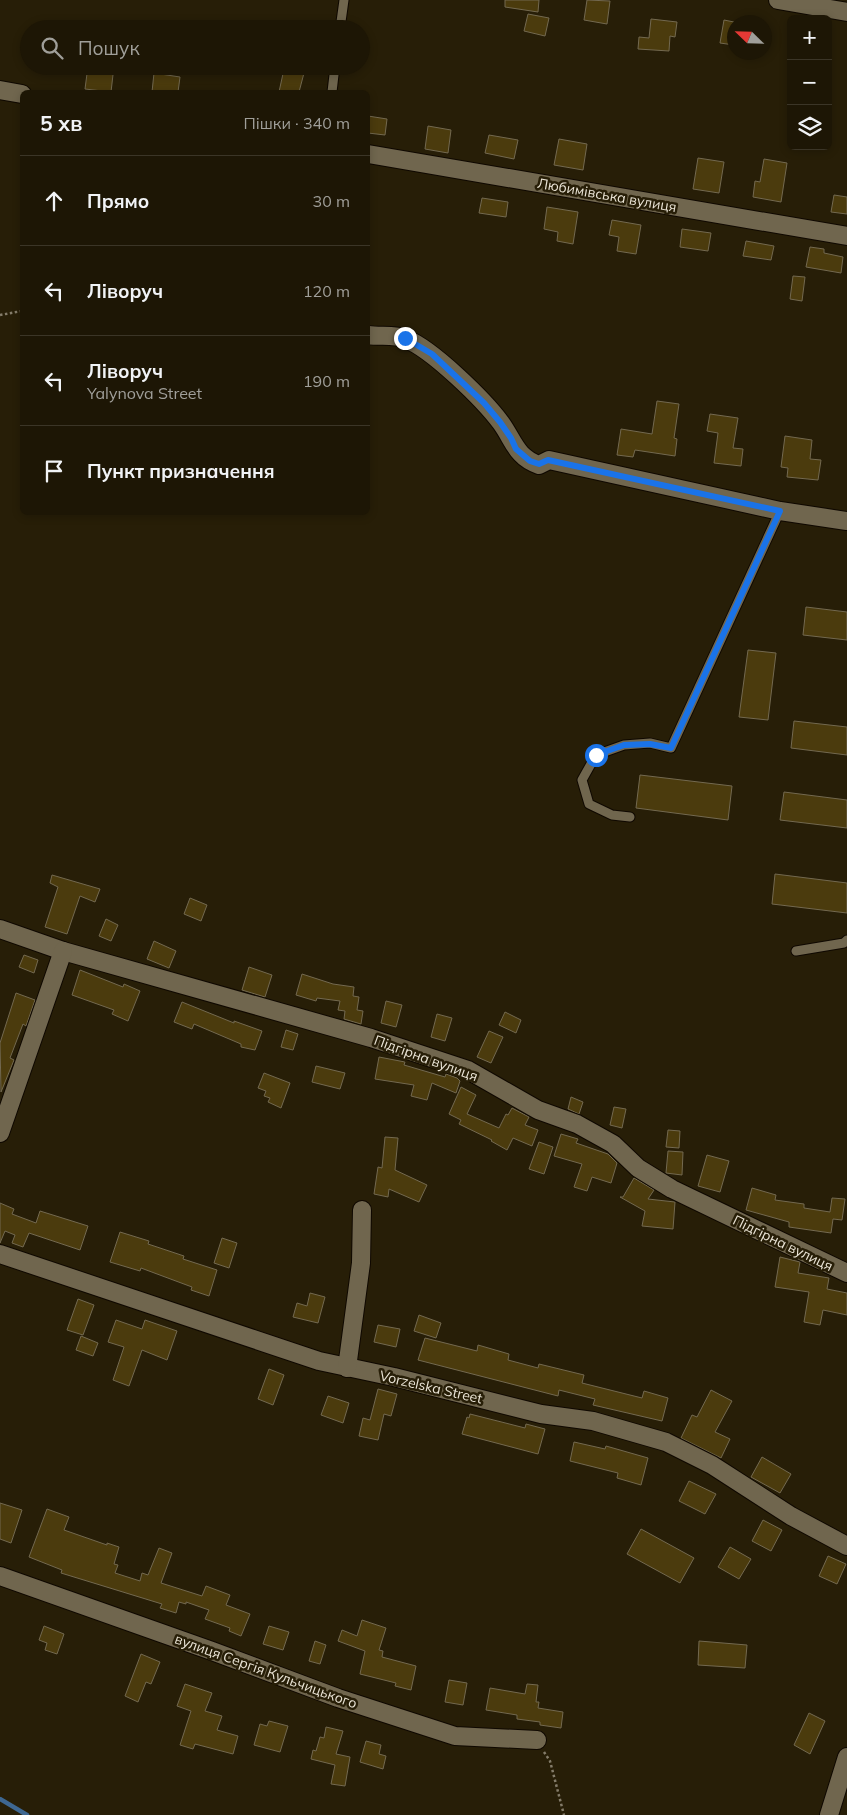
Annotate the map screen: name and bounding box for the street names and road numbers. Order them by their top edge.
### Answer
street label: Любимівська вулиця [536,174,678,216]
street label: Підгірна вулиця [372,1031,480,1085]
street label: Підгірна вулиця [730,1211,836,1275]
street label: Vorzelska Street [378,1366,484,1408]
street label: вулиця Сергія Кульчицького [172,1630,360,1712]

